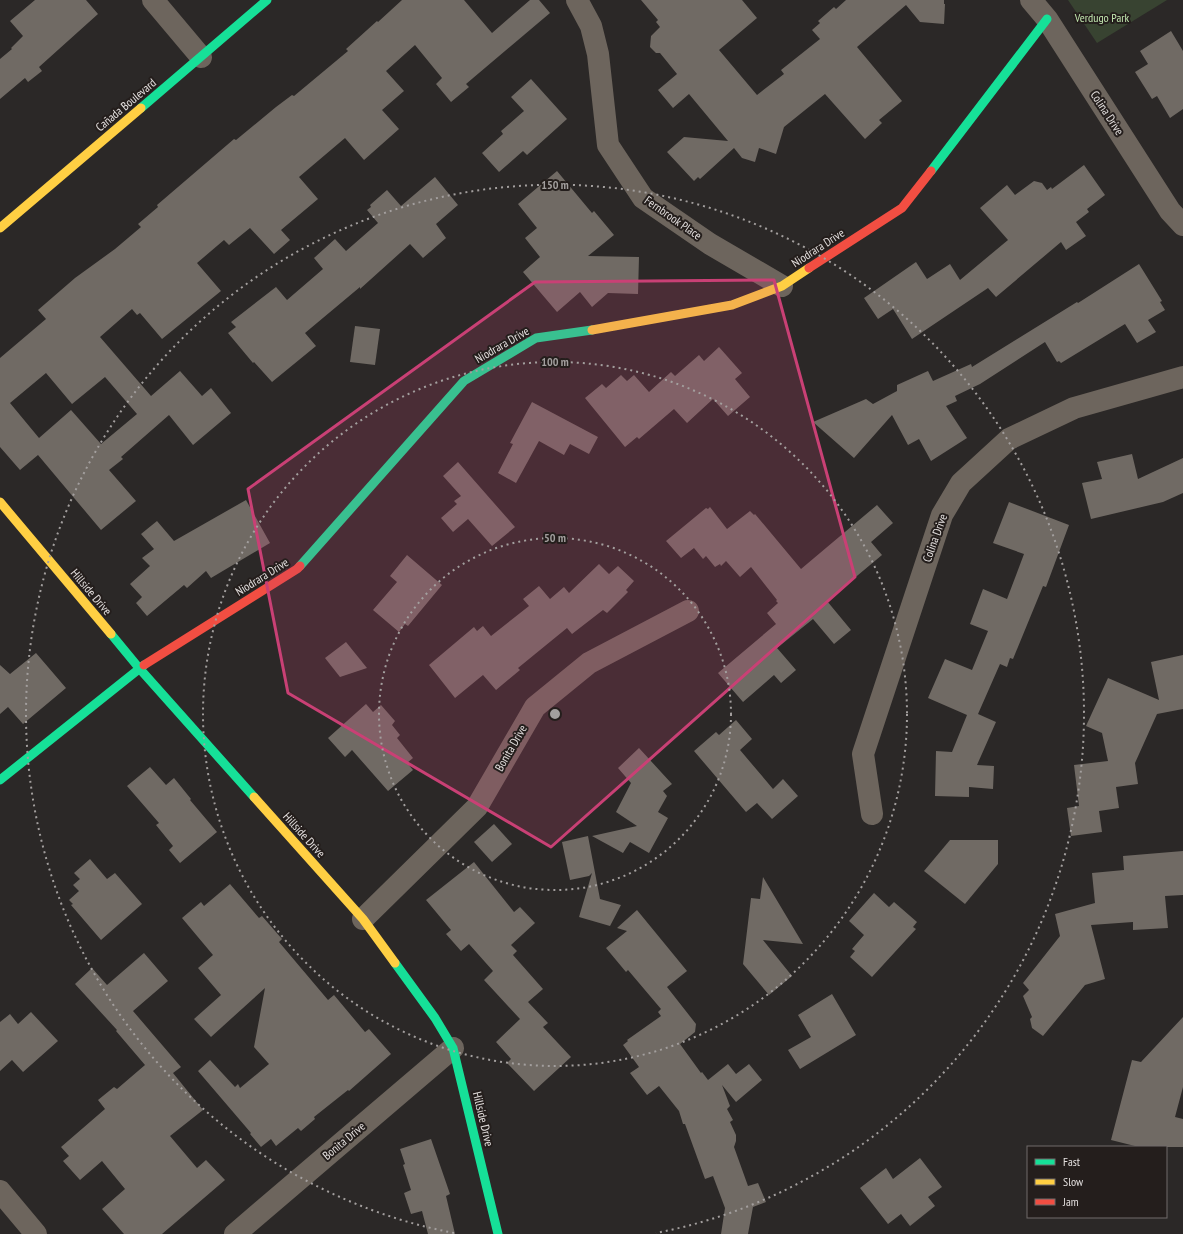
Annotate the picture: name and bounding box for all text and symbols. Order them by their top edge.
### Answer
park label: Verdugo Park [1074,10,1130,25]
street label: Cañada Boulevard [92,75,159,134]
street label: Colina Drive [1087,88,1127,138]
text: 150 m [541,177,569,192]
street label: Fernbrook Place [642,192,705,243]
street label: Niodrara Drive [788,225,847,270]
street label: Niodrara Drive [472,323,532,366]
text: 100 m [541,354,569,369]
street label: Colina Drive [919,512,950,564]
text: 50 m [544,530,566,545]
street label: Niodrara Drive [232,554,291,599]
street label: Hillside Drive [68,565,115,618]
centre of rings [548,707,562,721]
street label: Bonita Drive [491,722,530,774]
street label: Hillside Drive [280,809,329,860]
street label: Hillside Drive [470,1090,497,1148]
street label: Bonita Drive [319,1118,368,1163]
legend [1027,1146,1167,1218]
text: Fast [1063,1154,1081,1169]
text: Slow [1063,1174,1084,1189]
text: Jam [1062,1194,1079,1209]

